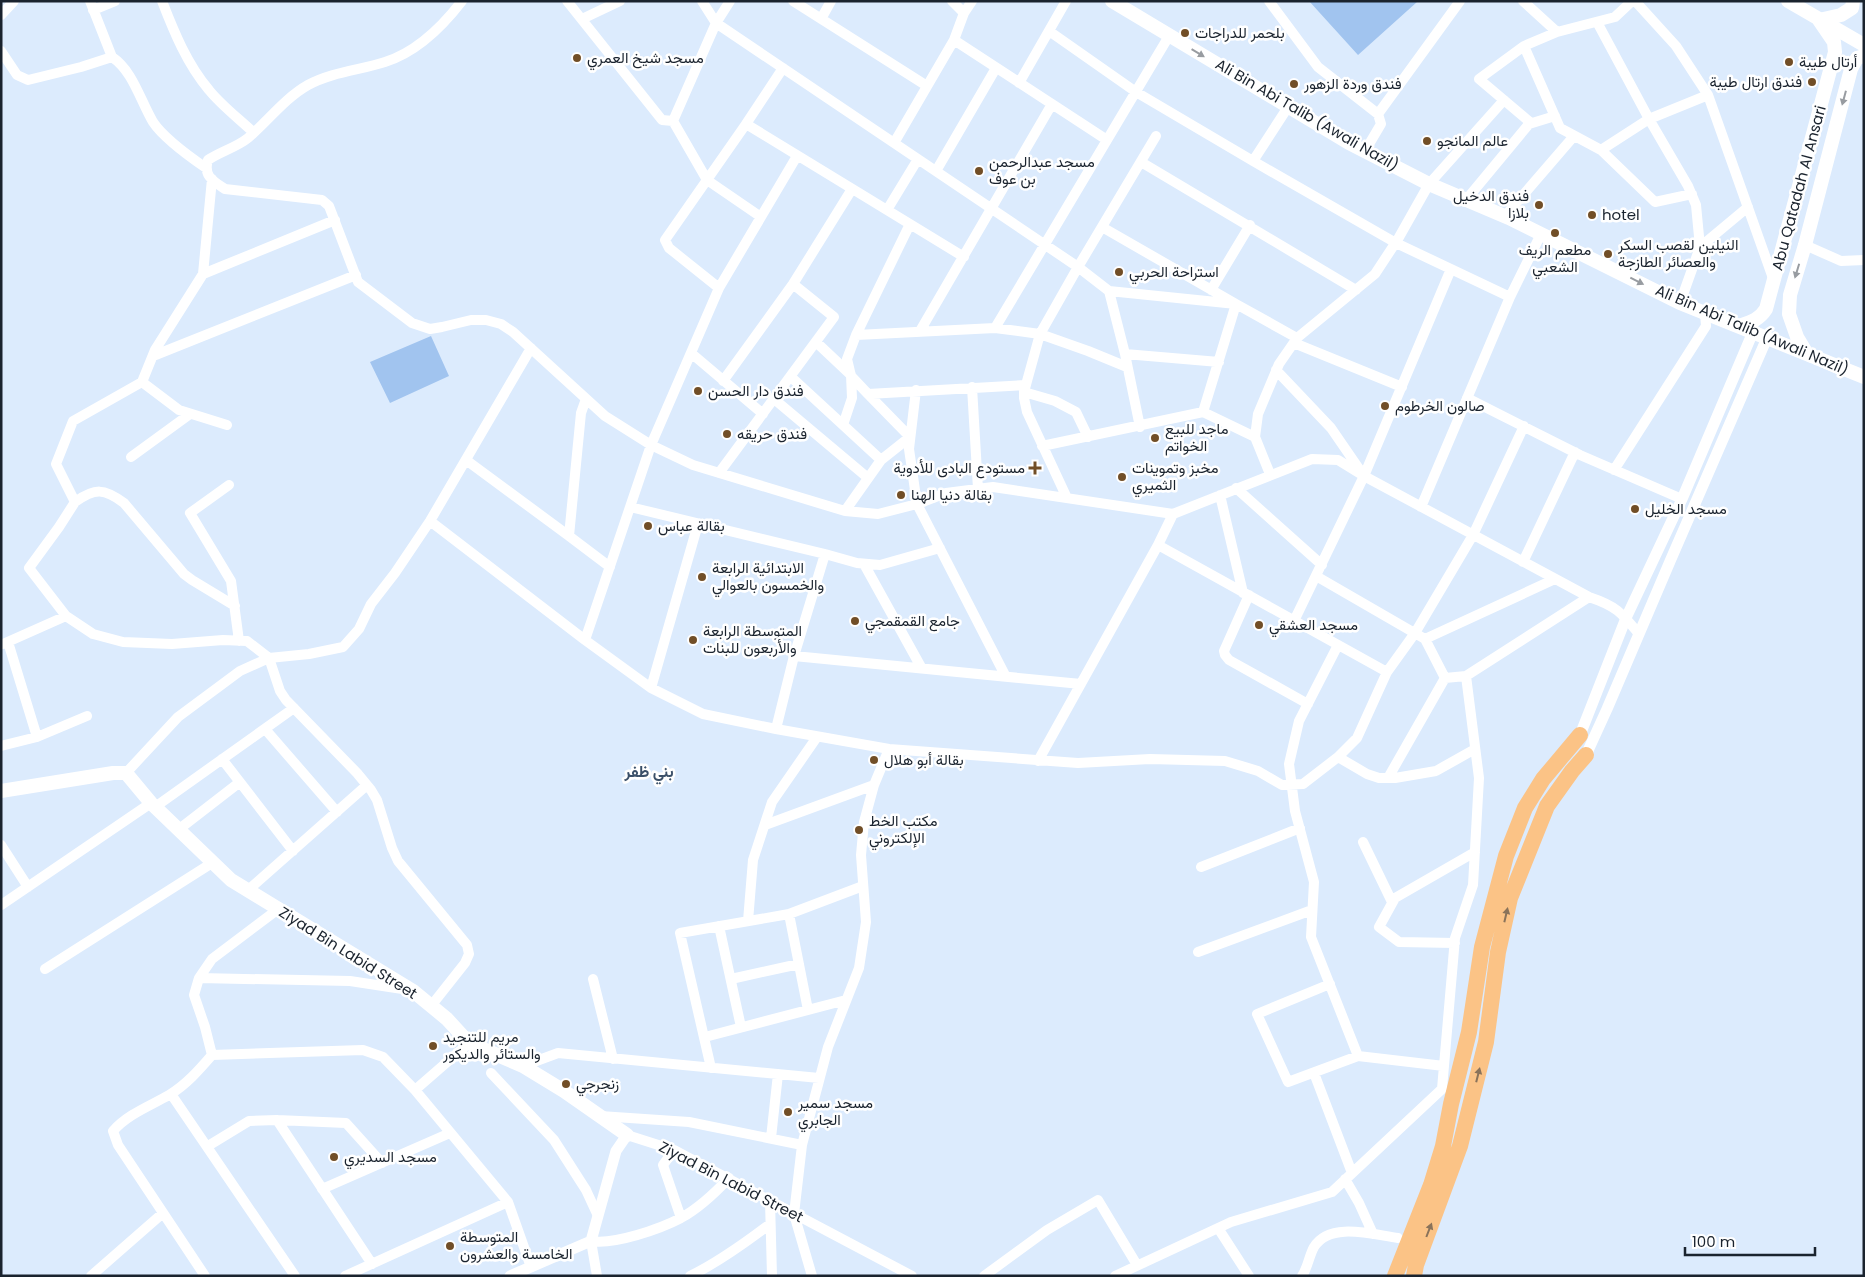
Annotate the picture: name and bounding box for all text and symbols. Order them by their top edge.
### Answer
place label: بلحمر للدراجات [1195,22,1285,43]
marker: بلحمر للدراجات [1179,27,1191,39]
place label: مسجد شيخ العمري [587,47,704,71]
one-way arrow [1192,49,1205,58]
place label: أرتال طيبة [1799,51,1858,72]
marker: مسجد شيخ العمري [571,52,583,64]
street label: Ali Bin Abi Talib (Awali Nazil) [1212,53,1403,176]
marker: أرتال طيبة [1783,56,1795,68]
place label: فندق ارتال طيبة [1709,71,1802,92]
place label: فندق وردة الزهور [1303,73,1402,94]
marker: فندق ارتال طيبة [1806,76,1818,88]
marker: فندق وردة الزهور [1288,78,1300,90]
one-way arrow [1839,90,1847,105]
street label: Abu Qatadah Al Ansari [1766,103,1831,273]
place label: عالم المانجو [1437,130,1508,151]
marker: عالم المانجو [1421,135,1433,147]
place label: مسجد عبدالرحمن بن عوف [989,151,1095,189]
marker: مسجد عبدالرحمن بن عوف [973,165,985,177]
place label: فندق الدخيل بلازا [1453,185,1529,223]
marker: فندق الدخيل بلازا [1533,199,1545,211]
place label: hotel [1602,204,1640,225]
marker: hotel [1586,209,1598,221]
marker: مطعم الريف الشعبي [1549,227,1561,239]
place label: النيلين لقصب السكر والعصائر الطازجة [1617,234,1738,272]
place label: مطعم الريف الشعبي [1519,239,1591,280]
marker: النيلين لقصب السكر والعصائر الطازجة [1602,248,1614,260]
place label: استراحة الحربي [1129,261,1219,285]
one-way arrow [1793,264,1801,279]
marker: استراحة الحربي [1113,266,1125,278]
one-way arrow [1630,277,1644,285]
street label: Ali Bin Abi Talib (Awali Nazil) [1652,279,1852,380]
place label: فندق دار الحسن [708,380,804,401]
marker: فندق دار الحسن [692,385,704,397]
place label: صالون الخرطوم [1395,395,1485,416]
marker: صالون الخرطوم [1379,400,1391,412]
place label: ماجد للبيع الخواتم [1165,418,1229,456]
place label: فندق حريقه [737,423,807,444]
marker: فندق حريقه [721,428,733,440]
marker: ماجد للبيع الخواتم [1149,432,1161,444]
place label: مستودع البادى للأدوية [893,457,1025,479]
place label: مخبز وتموينات الثميري [1132,457,1219,498]
marker: مستودع البادى للأدوية [1029,462,1041,474]
marker: مخبز وتموينات الثميري [1116,471,1128,483]
place label: بقالة دنيا الهنا [911,484,992,505]
marker: بقالة دنيا الهنا [895,489,907,501]
place label: مسجد الخليل [1645,498,1727,519]
marker: مسجد الخليل [1629,503,1641,515]
place label: بقالة عباس [658,515,725,536]
marker: بقالة عباس [642,520,654,532]
place label: الابتدائية الرابعة والخمسون بالعوالي [712,557,824,598]
marker: الابتدائية الرابعة والخمسون بالعوالي [696,571,708,583]
place label: جامع القمقمجي [865,610,960,634]
place label: مسجد العشقي [1269,614,1358,638]
marker: جامع القمقمجي [849,615,861,627]
marker: مسجد العشقي [1253,619,1265,631]
place label: المتوسطة الرابعة والأربعون للبنات [703,620,802,658]
marker: المتوسطة الرابعة والأربعون للبنات [687,634,699,646]
place label: بقالة أبو هلال [884,749,964,770]
marker: بقالة أبو هلال [868,754,880,766]
district label: بني ظفر [623,760,674,785]
place label: مكتب الخط الإلكتروني [869,810,937,851]
marker: مكتب الخط الإلكتروني [853,824,865,836]
street label: Ziyad Bin Labid Street [275,901,421,1004]
one-way arrow [1502,908,1510,923]
place label: مريم للتنجيد والستائر والديكور [442,1026,541,1064]
marker: مريم للتنجيد والستائر والديكور [427,1040,439,1052]
one-way arrow [1474,1067,1482,1082]
place label: زنجرجي [576,1073,619,1097]
marker: زنجرجي [560,1078,572,1090]
place label: مسجد سمير الجابري [797,1092,873,1133]
marker: مسجد سمير الجابري [782,1106,794,1118]
street label: Ziyad Bin Labid Street [655,1136,807,1227]
place label: مسجد السديري [344,1146,437,1170]
marker: مسجد السديري [328,1151,340,1163]
one-way arrow [1426,1222,1433,1237]
scale bar [1685,1224,1815,1256]
place label: المتوسطة الخامسة والعشرون [460,1226,573,1264]
text: 100 m [1692,1231,1735,1252]
marker: المتوسطة الخامسة والعشرون [444,1240,456,1252]

